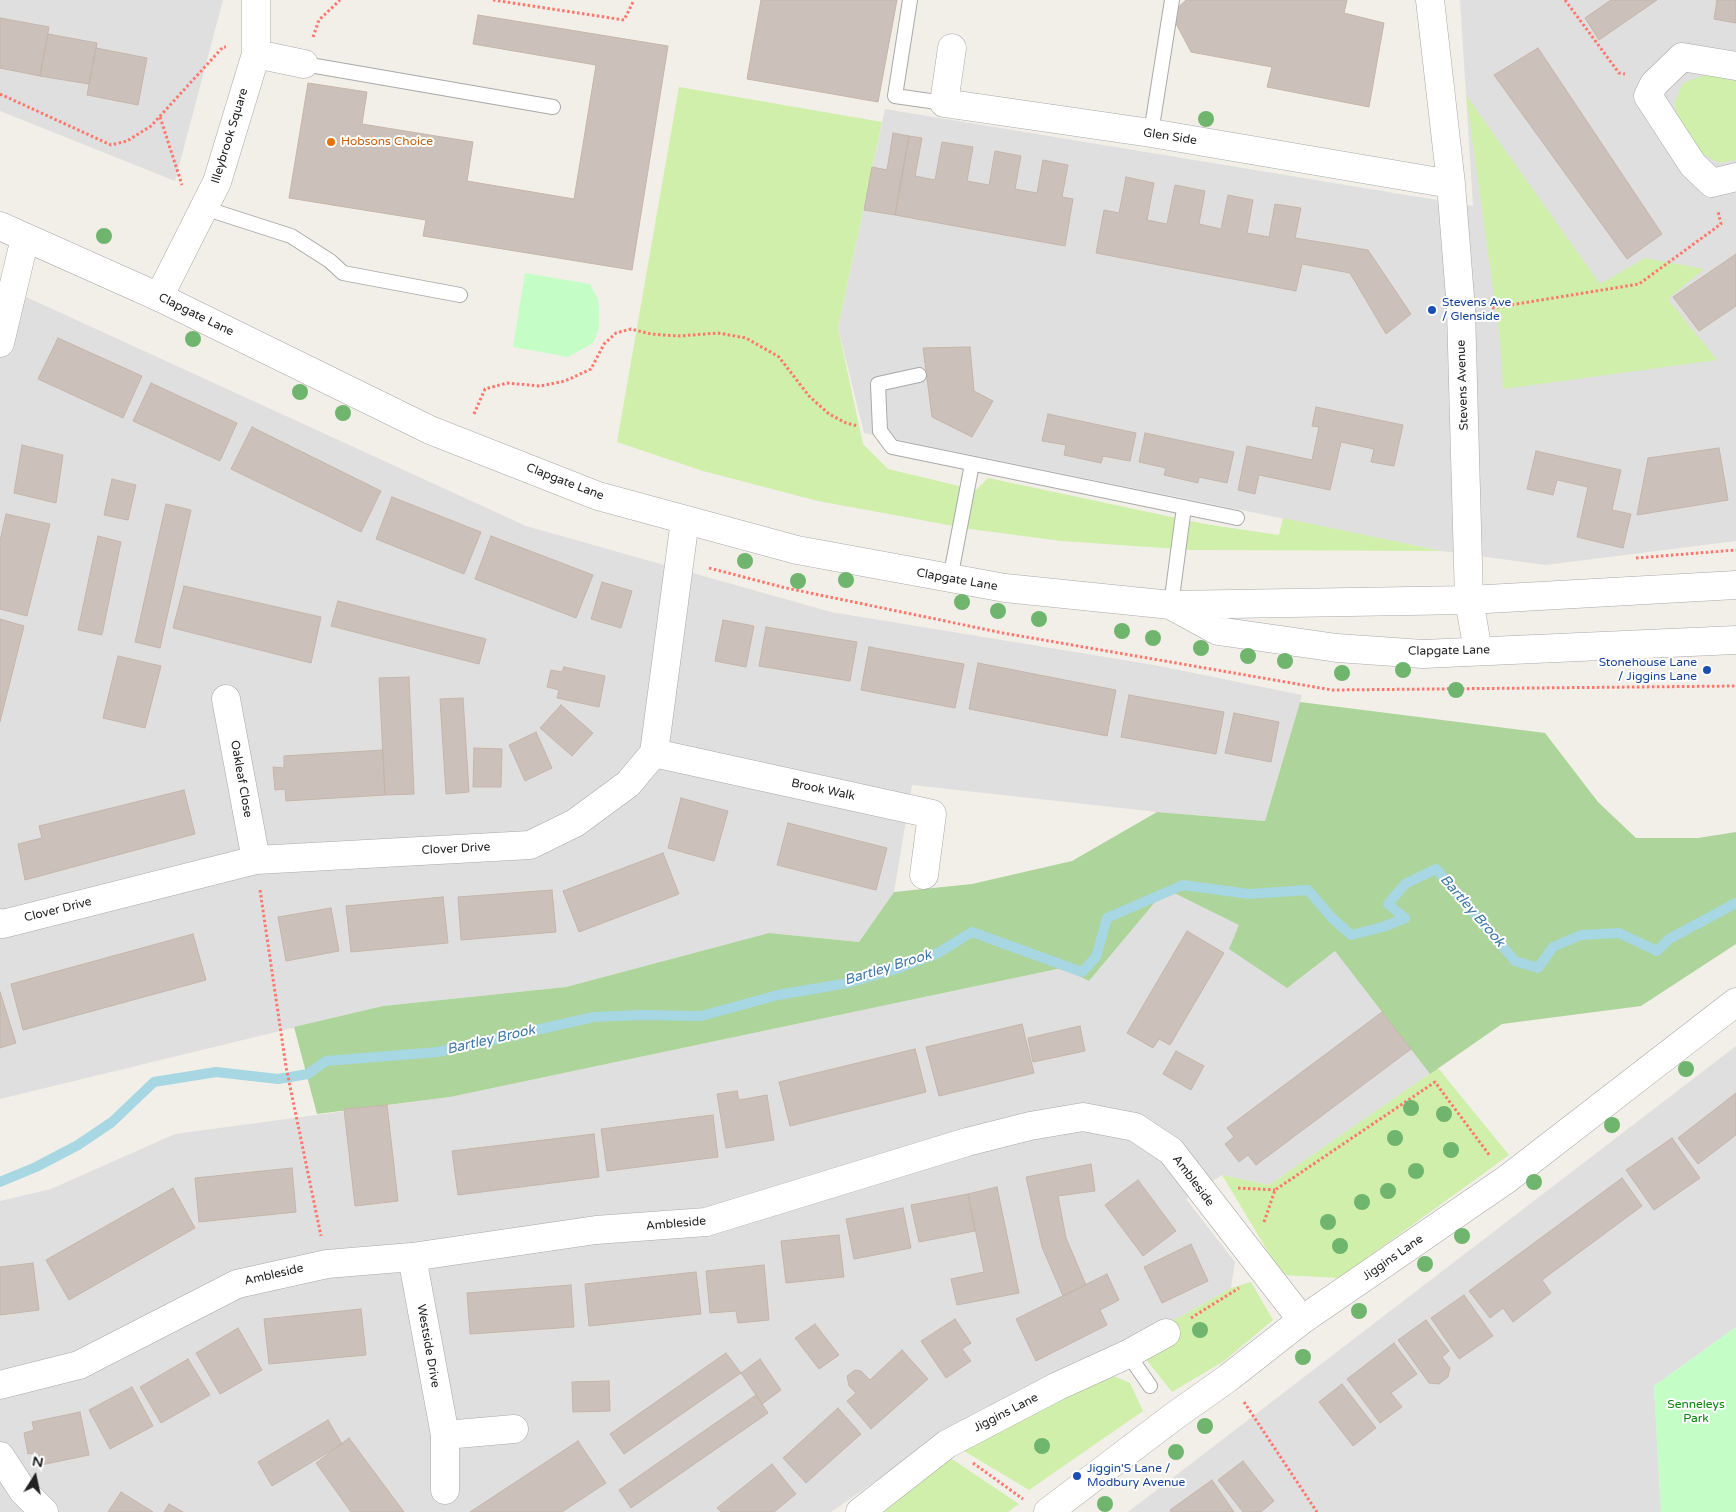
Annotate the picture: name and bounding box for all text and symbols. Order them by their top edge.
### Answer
street label: Illeybrook Square [209,87,251,185]
street label: Glen Side [1142,126,1198,148]
place label: Hobsons Choice [341,135,433,149]
marker: Hobsons Choice [325,136,337,148]
street label: Clapgate Lane [156,291,236,339]
place label: Stevens Ave / Glenside [1442,296,1511,324]
marker: Stevens Ave / Glenside [1426,304,1438,316]
street label: Stevens Avenue [1454,339,1472,431]
street label: Clapgate Lane [524,461,606,503]
street label: Clapgate Lane [915,566,999,594]
street label: Clapgate Lane [1408,643,1490,659]
place label: Stonehouse Lane / Jiggins Lane [1599,656,1697,684]
marker: Stonehouse Lane / Jiggins Lane [1701,664,1713,676]
street label: Oakleaf Close [227,739,255,819]
street label: Brook Walk [790,776,856,804]
street label: Clover Drive [421,840,491,858]
water label: Bartley Brook [1436,871,1508,951]
street label: Clover Drive [23,895,93,925]
water label: Bartley Brook [842,947,934,989]
water label: Bartley Brook [445,1022,537,1058]
street label: Ambleside [1169,1153,1217,1209]
street label: Ambleside [645,1214,707,1234]
street label: Jiggins Lane [1360,1232,1426,1284]
street label: Ambleside [243,1261,305,1289]
street label: Westside Drive [414,1303,442,1389]
street label: Jiggins Lane [971,1391,1041,1435]
park label: Senneleys Park [1667,1398,1725,1426]
north arrow [10,1452,60,1502]
text: N [31,1452,45,1471]
place label: Jiggin'S Lane / Modbury Avenue [1087,1462,1185,1490]
marker: Jiggin'S Lane / Modbury Avenue [1071,1470,1083,1482]

